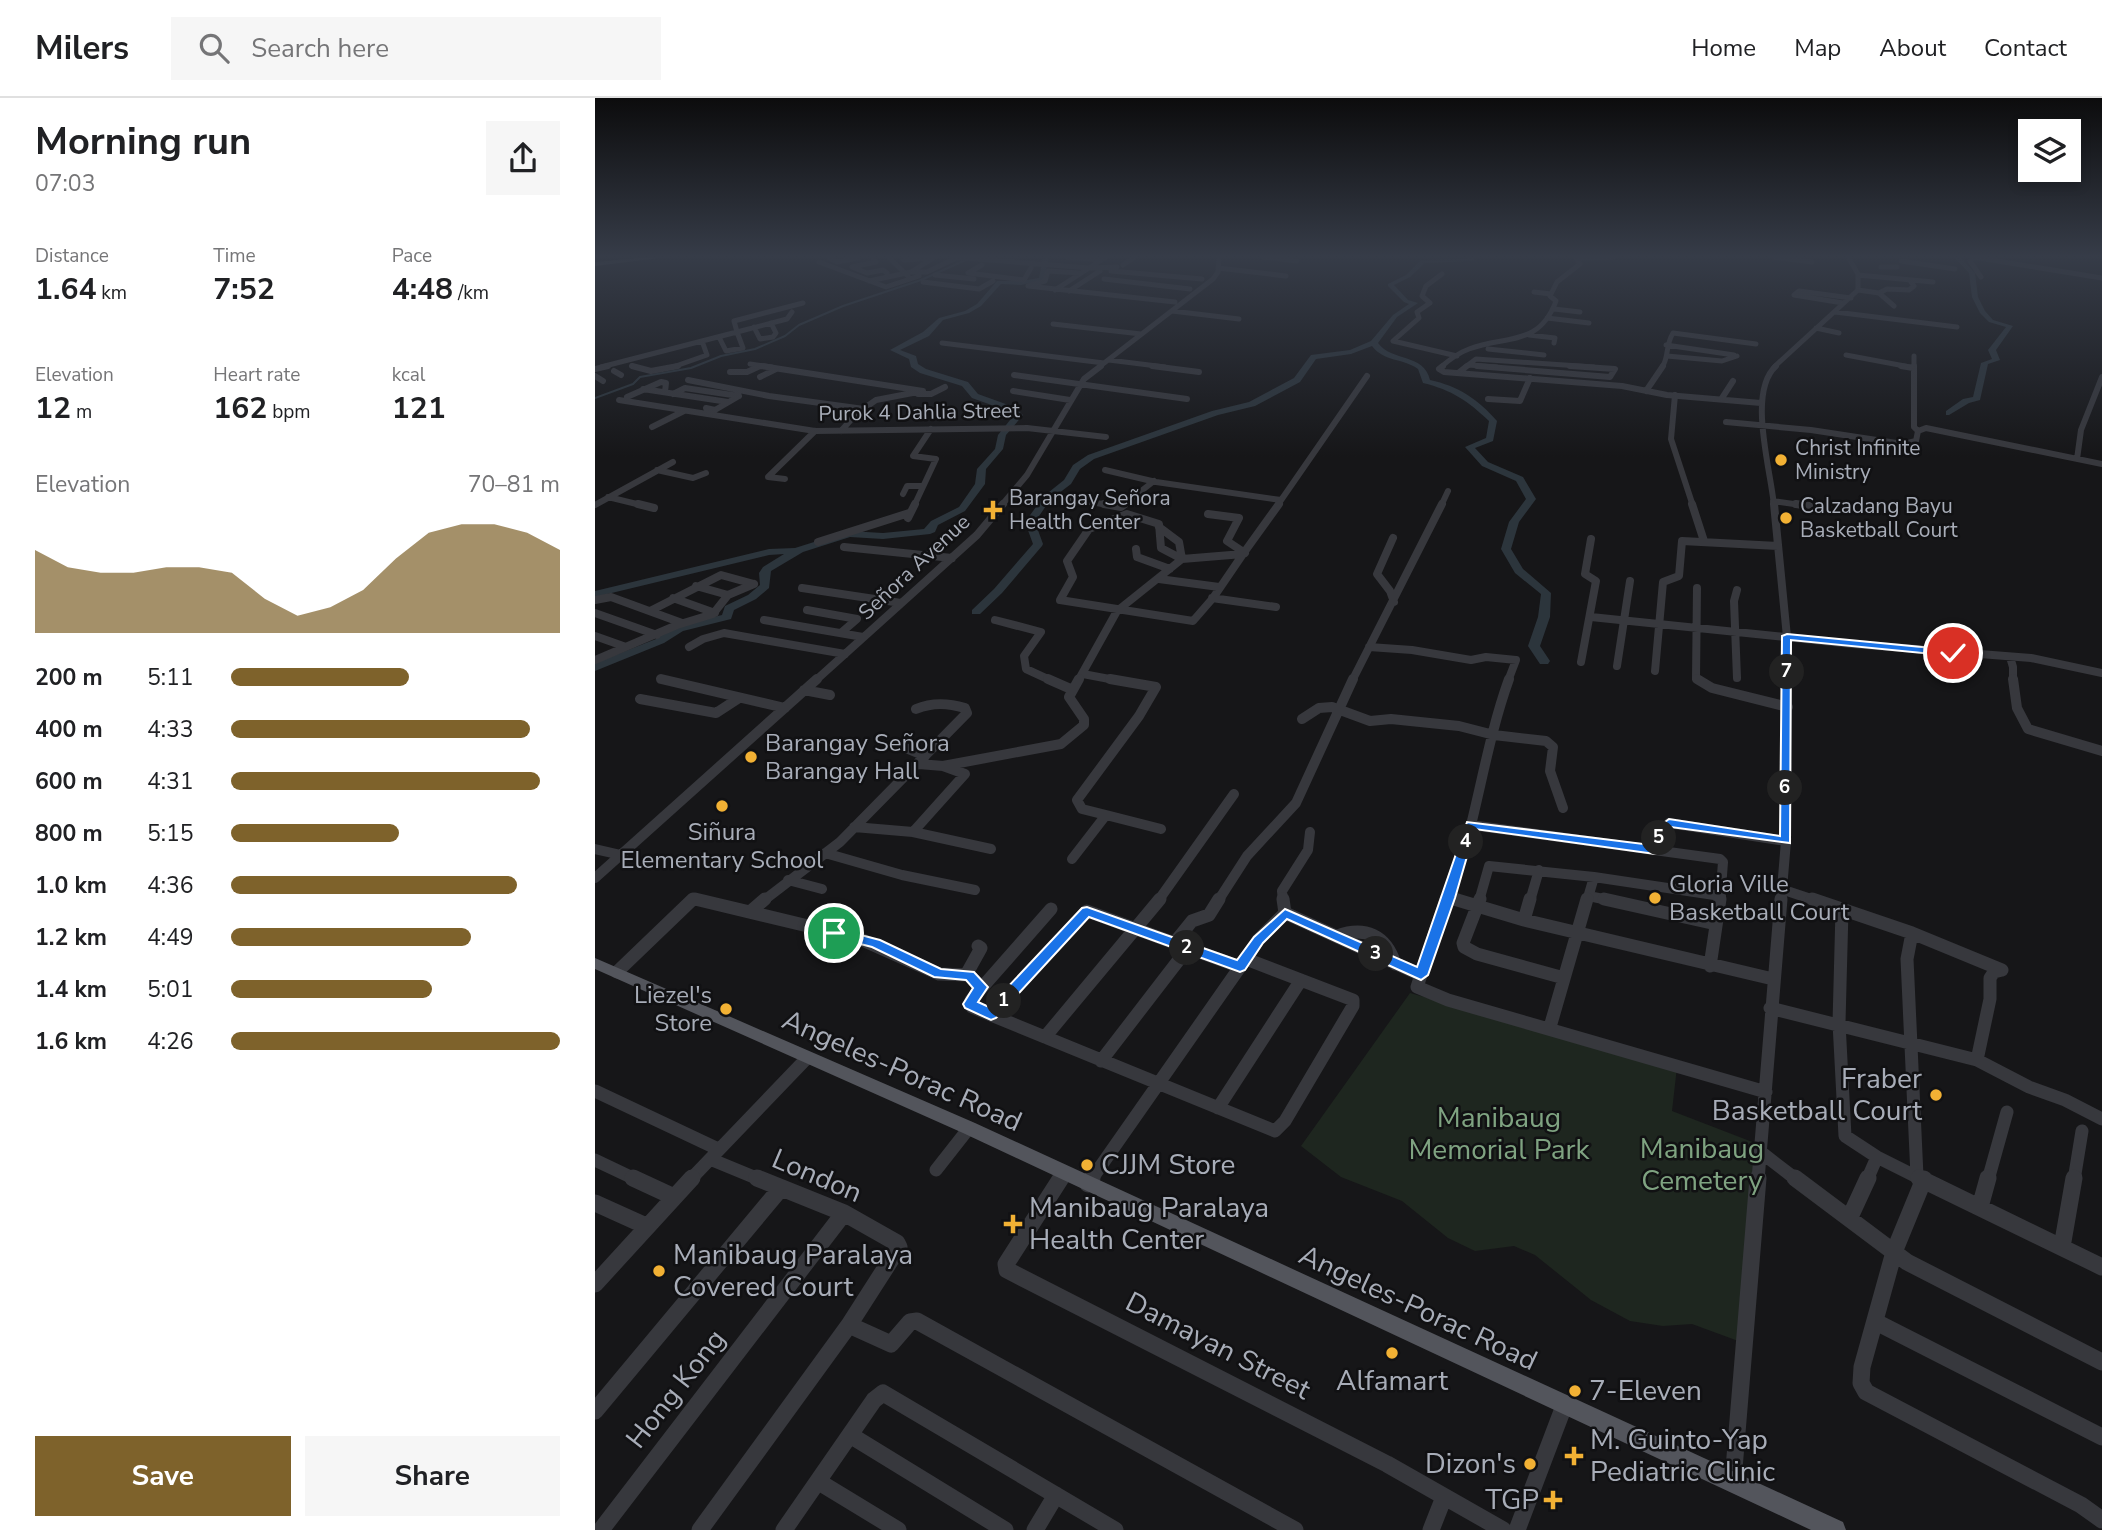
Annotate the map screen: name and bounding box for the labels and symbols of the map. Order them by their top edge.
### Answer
street label: Purok 4 Dahlia Street [818,396,1021,428]
place label: Christ Infinite Ministry [1795,434,1920,486]
marker: Christ Infinite Ministry [1773,452,1789,468]
place label: Barangay Señora Health Center [1009,484,1171,536]
place label: Calzadang Bayu Basketball Court [1800,492,1958,544]
marker: Barangay Señora Health Center [983,500,1003,520]
street label: Señora Avenue [852,508,976,626]
marker: Calzadang Bayu Basketball Court [1778,510,1794,526]
pin [1923,623,1983,683]
pin: 7 [1769,654,1805,690]
place label: Barangay Señora Barangay Hall [765,727,950,787]
marker: Barangay Señora Barangay Hall [743,749,759,765]
pin: 6 [1767,770,1803,806]
marker: Siñura Elementary School [714,798,730,814]
place label: Siñura Elementary School [621,816,823,876]
pin: 5 [1641,820,1677,856]
pin: 4 [1449,824,1483,860]
place label: Gloria Ville Basketball Court [1669,868,1850,928]
marker: Gloria Ville Basketball Court [1647,890,1663,906]
pin [804,903,864,963]
pin: 2 [1169,930,1205,966]
pin: 3 [1359,936,1393,972]
place label: Liezel's Store [634,979,712,1039]
pin: 1 [987,984,1021,1018]
marker: Liezel's Store [718,1001,734,1017]
street label: Angeles-Porac Road [776,1001,1028,1141]
place label: Fraber Basketball Court [1712,1060,1922,1130]
marker: Fraber Basketball Court [1928,1087,1944,1103]
park label: Manibaug Memorial Park [1408,1099,1591,1169]
park label: Manibaug Cemetery [1640,1130,1764,1200]
street label: London [766,1140,868,1212]
place label: CJJM Store [1101,1146,1236,1184]
marker: CJJM Store [1079,1157,1095,1173]
place label: Manibaug Paralaya Health Center [1029,1189,1269,1259]
marker: Manibaug Paralaya Health Center [1003,1214,1023,1234]
place label: Manibaug Paralaya Covered Court [673,1236,913,1306]
street label: Angeles-Porac Road [1293,1236,1543,1380]
marker: Manibaug Paralaya Covered Court [651,1263,667,1279]
street label: Damayan Street [1119,1283,1317,1409]
street label: Hong Kong [617,1322,735,1456]
marker: Alfamart [1384,1345,1400,1361]
place label: Alfamart [1336,1362,1448,1400]
place label: 7-Eleven [1589,1372,1702,1410]
marker: 7-Eleven [1567,1383,1583,1399]
place label: M. Guinto-Yap Pediatric Clinic [1590,1421,1775,1491]
place label: Dizon's [1425,1445,1516,1483]
marker: M. Guinto-Yap Pediatric Clinic [1564,1446,1584,1466]
marker: Dizon's [1522,1456,1538,1472]
place label: TGP [1485,1481,1539,1519]
marker: TGP [1545,1492,1561,1508]

